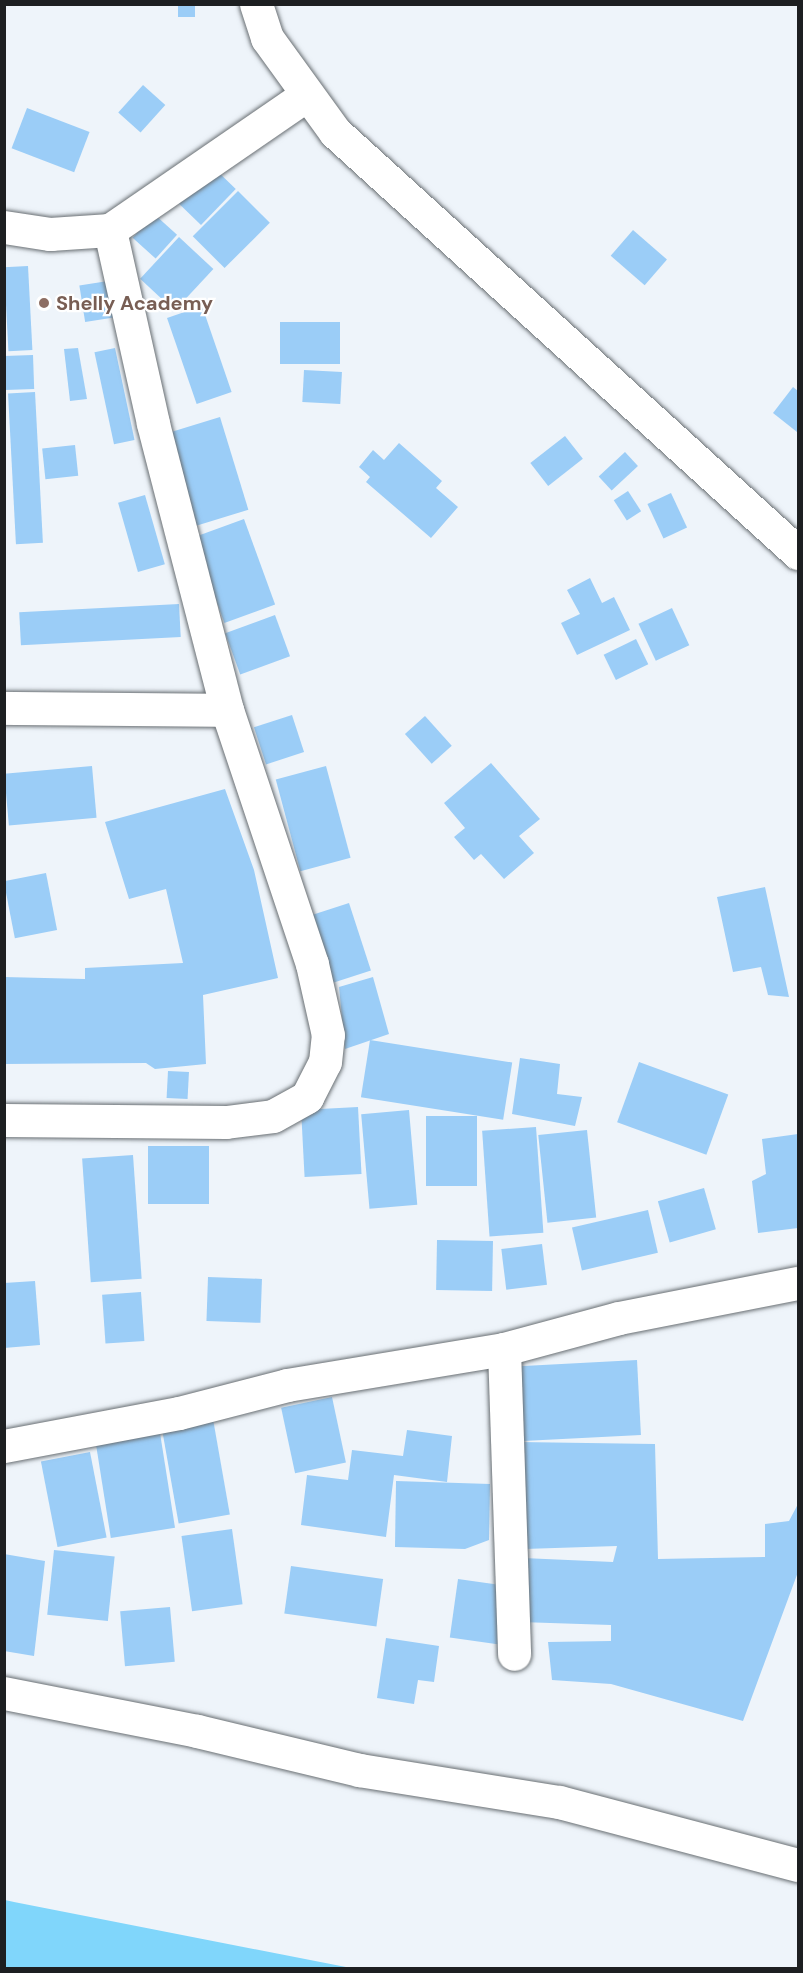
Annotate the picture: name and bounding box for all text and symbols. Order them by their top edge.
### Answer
place label: Shelly Academy [56,291,213,315]
marker: Shelly Academy [37,296,51,310]

